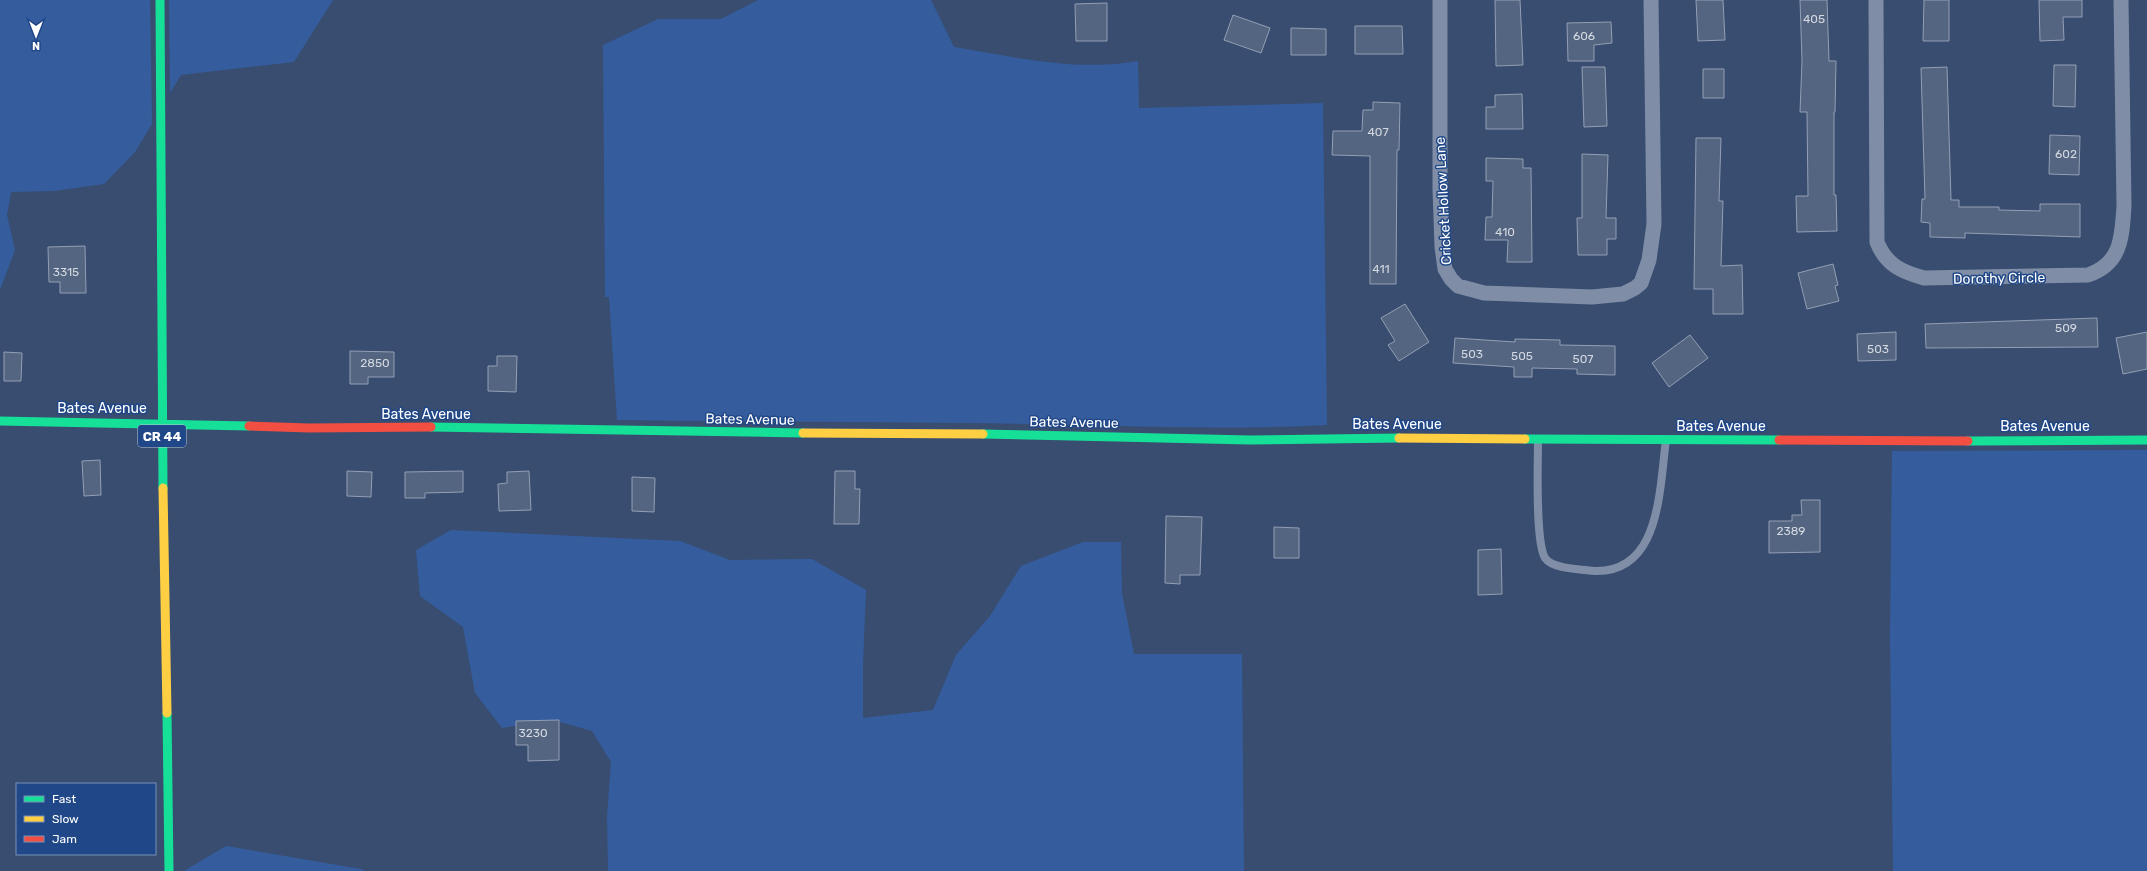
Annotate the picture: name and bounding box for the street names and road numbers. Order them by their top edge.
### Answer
street label: Cricket Hollow Lane [1432,136,1455,265]
street label: Dorothy Circle [1953,269,2045,288]
street label: Bates Avenue [57,400,147,417]
street label: Bates Avenue [381,406,471,423]
street label: Bates Avenue [705,410,795,429]
street label: Bates Avenue [1029,413,1119,432]
street label: Bates Avenue [1352,416,1442,433]
street label: Bates Avenue [1676,418,1766,435]
street label: Bates Avenue [2000,418,2090,435]
road number: CR 44 [138,425,186,447]

